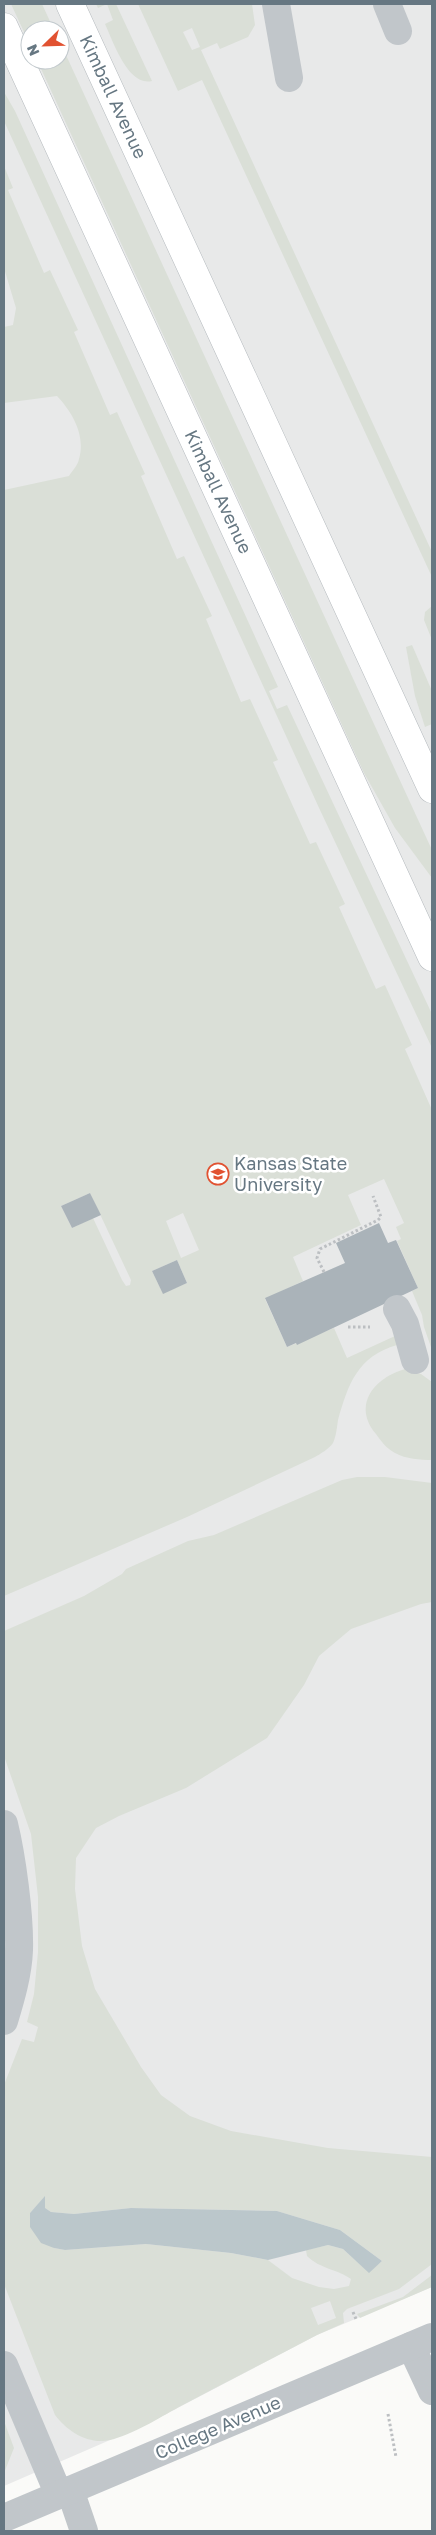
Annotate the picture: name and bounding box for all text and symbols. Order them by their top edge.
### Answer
north arrow [20,20,70,70]
street label: Kimball Avenue [76,31,152,162]
text: N [23,42,42,58]
street label: Kimball Avenue [181,426,257,557]
place label: Kansas State University [234,1152,347,1195]
school or university icon: Kansas State University [206,1162,230,1186]
street label: College Avenue [151,2391,284,2463]

